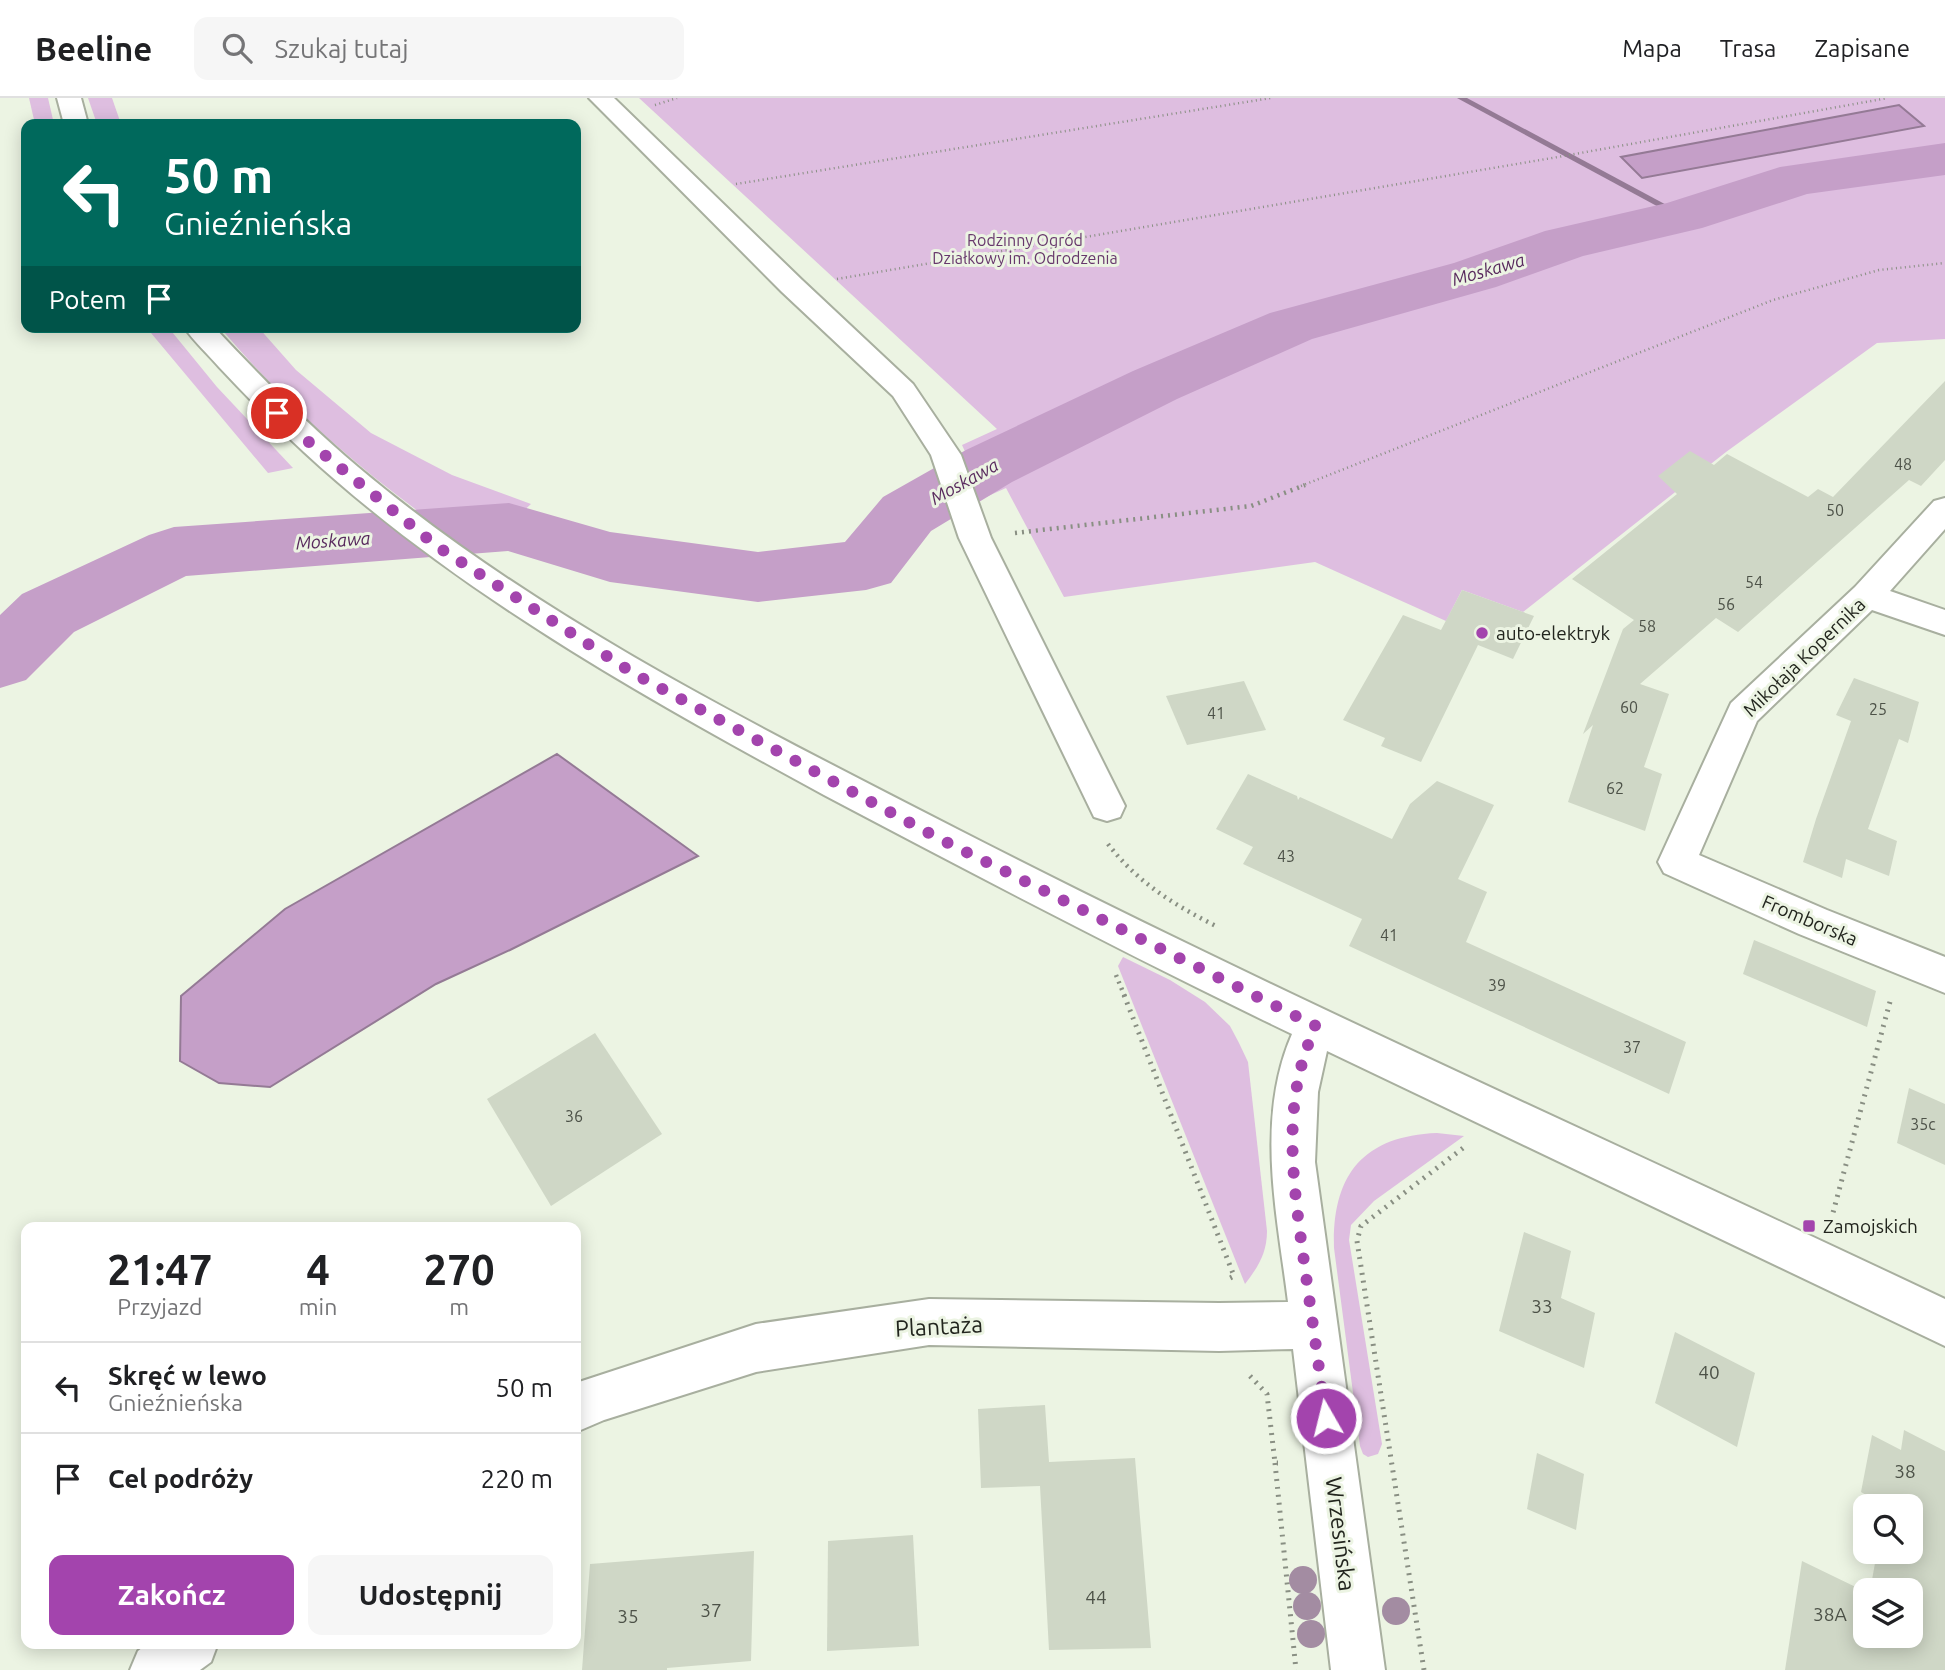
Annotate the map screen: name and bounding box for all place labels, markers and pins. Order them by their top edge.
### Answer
pin [247,383,307,443]
place label: auto-elektryk [1496,622,1610,644]
marker: auto-elektryk [1474,625,1490,641]
place label: Zamojskich [1823,1215,1918,1237]
marker: Zamojskich [1801,1218,1817,1234]

